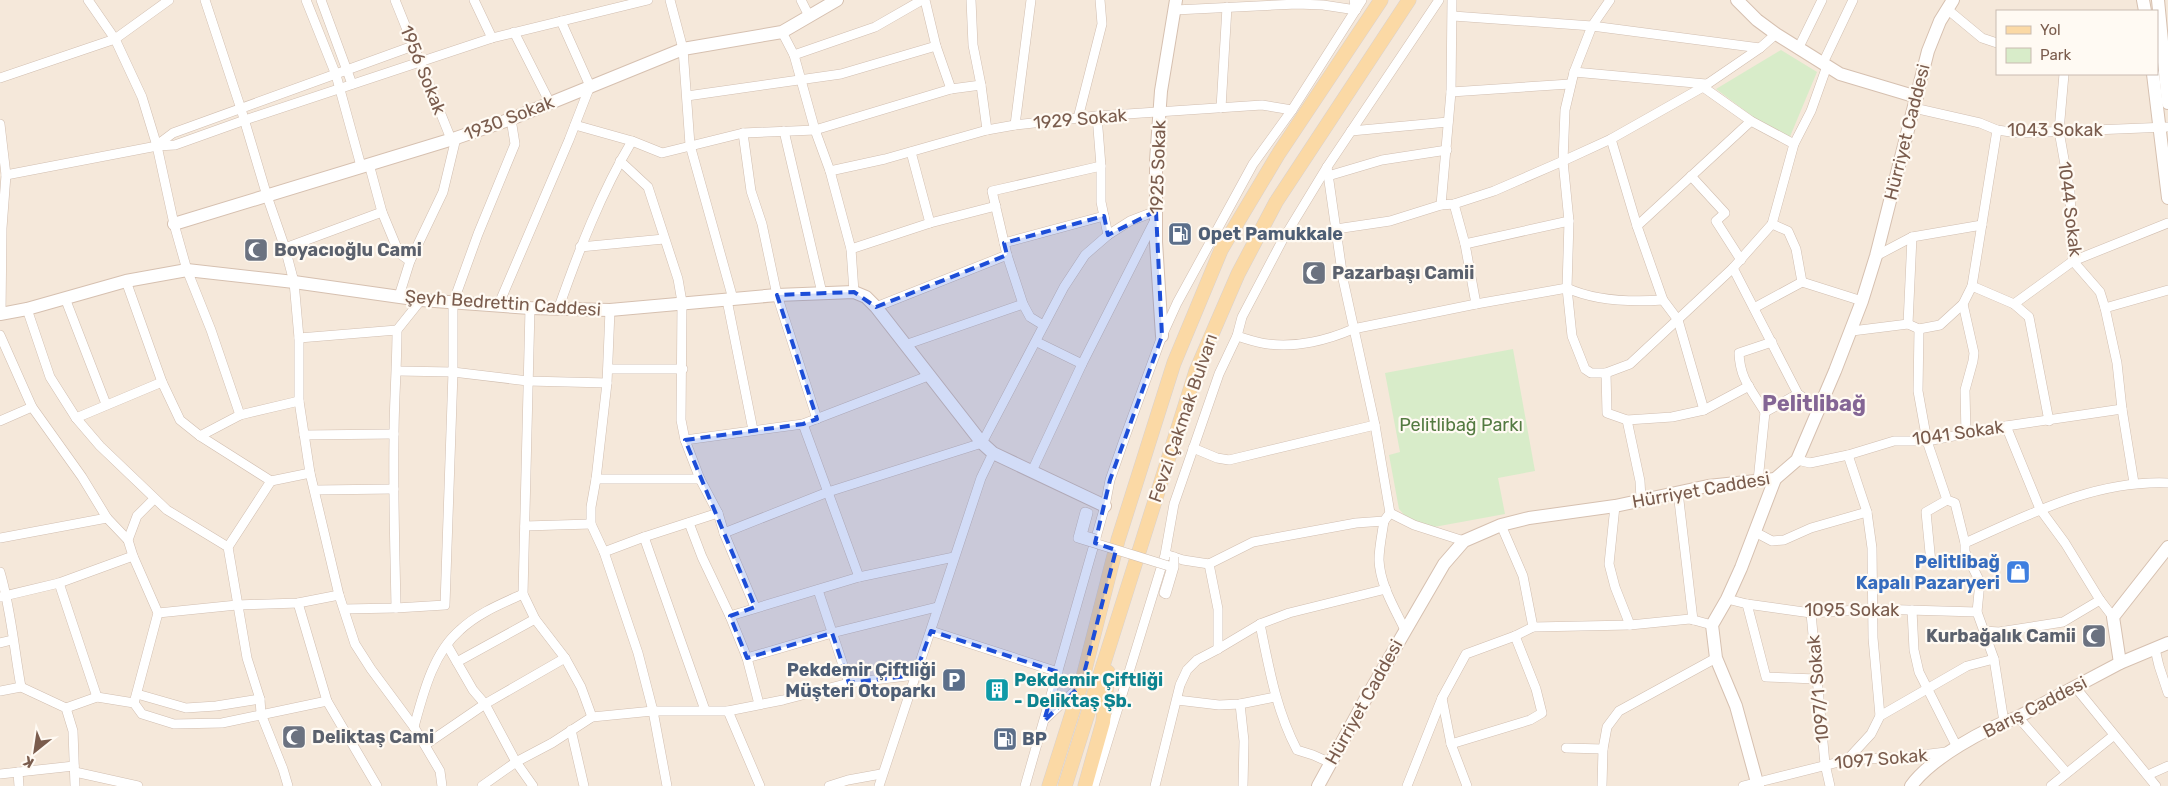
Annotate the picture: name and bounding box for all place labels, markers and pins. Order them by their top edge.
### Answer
fuel station icon: Opet Pamukkale [1167,221,1193,247]
place label: Opet Pamukkale [1198,223,1343,245]
mosque icon: Boyacıoğlu Cami [243,237,269,263]
place label: Boyacıoğlu Cami [274,239,422,261]
mosque icon: Pazarbaşı Camii [1301,260,1327,286]
place label: Pazarbaşı Camii [1332,262,1474,284]
place label: Pelitlibağ Kapalı Pazaryeri [1856,551,2000,594]
shop icon: Pelitlibağ Kapalı Pazaryeri [2005,559,2031,585]
mosque icon: Kurbağalık Camii [2081,623,2107,649]
place label: Kurbağalık Camii [1926,625,2076,647]
place label: Pekdemir Çiftliği Müşteri Otoparkı [785,659,936,702]
parking icon: Pekdemir Çiftliği Müşteri Otoparkı [941,667,967,693]
place label: Pekdemir Çiftliği - Deliktaş Şb. [1014,669,1163,712]
building icon: Pekdemir Çiftliği - Deliktaş Şb. [984,677,1010,703]
mosque icon: Deliktaş Cami [281,724,307,750]
place label: Deliktaş Cami [312,726,434,748]
fuel station icon: BP [992,726,1018,752]
place label: BP [1022,728,1047,750]

